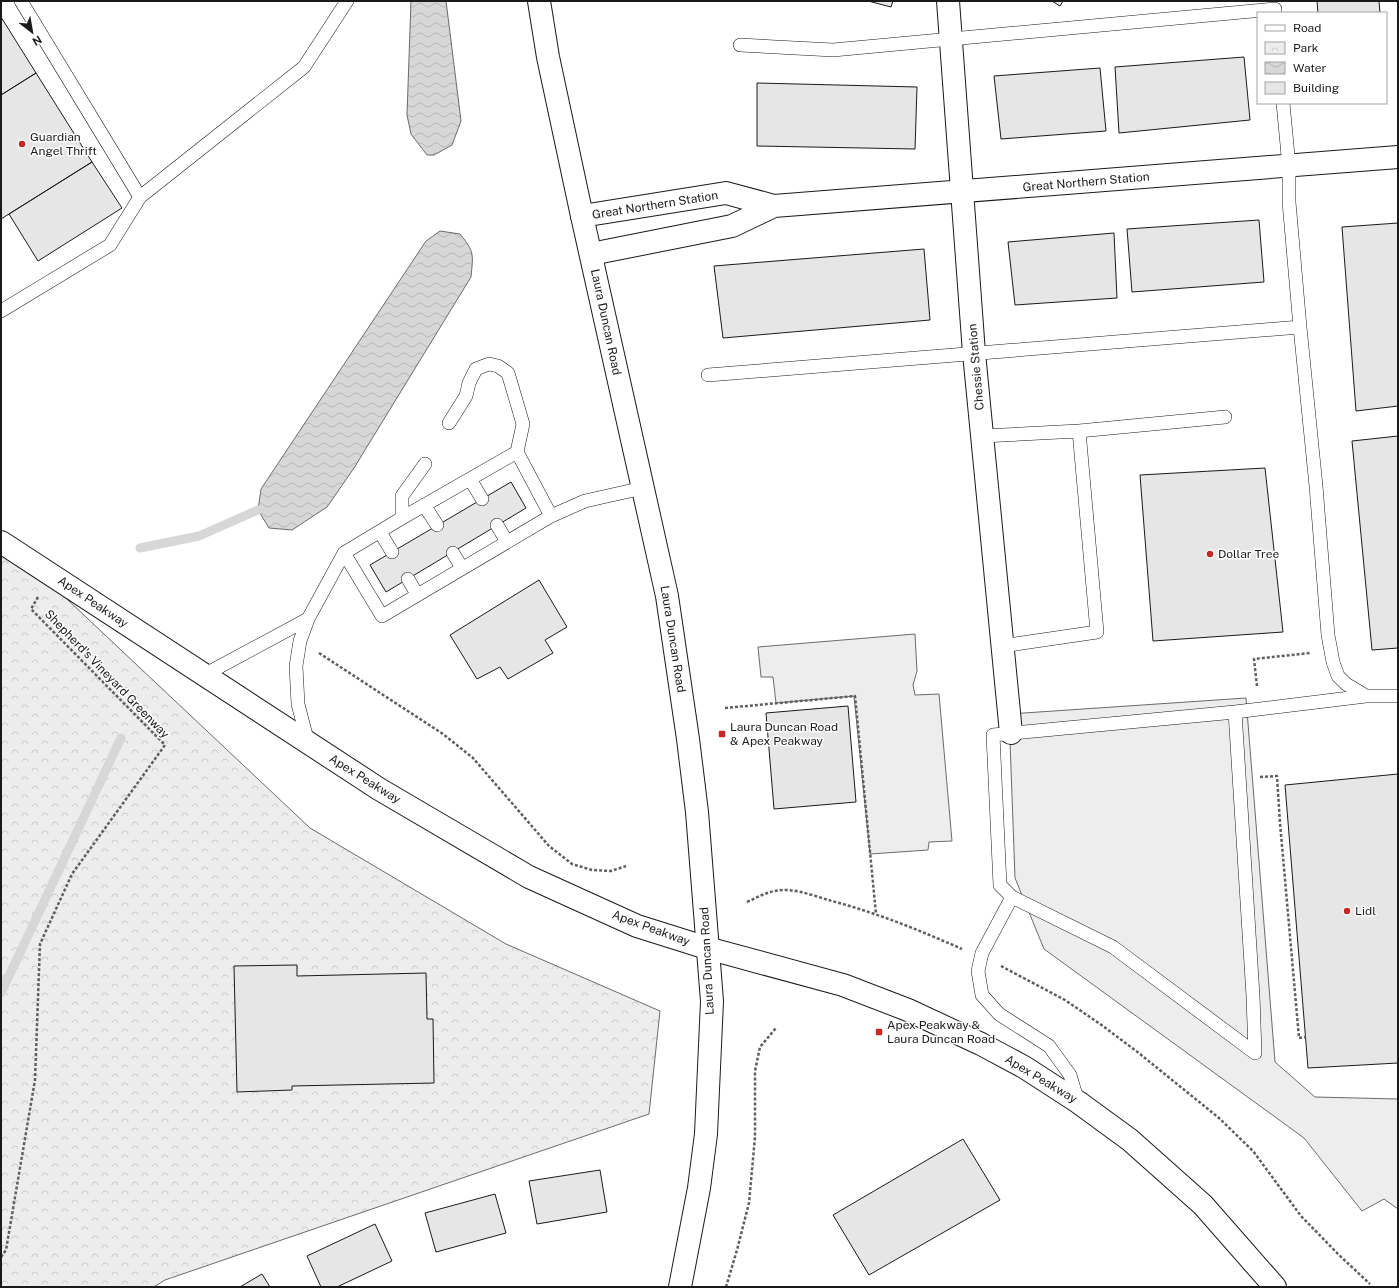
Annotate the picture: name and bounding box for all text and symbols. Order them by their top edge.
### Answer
north arrow [12,12,52,52]
legend [1257,12,1387,104]
text: Road [1293,21,1321,35]
text: N [30,33,44,48]
text: Park [1293,41,1319,55]
text: Water [1293,61,1327,75]
text: Building [1293,81,1339,95]
place label: Guardian Angel Thrift [30,130,97,158]
marker: Guardian Angel Thrift [17,139,27,149]
street label: Great Northern Station [1022,169,1150,195]
street label: Great Northern Station [591,188,719,222]
street label: Laura Duncan Road [588,268,624,376]
street label: Chessie Station [965,323,987,411]
place label: Dollar Tree [1218,547,1280,561]
marker: Dollar Tree [1205,549,1215,559]
street label: Apex Peakway [55,573,131,631]
street label: Laura Duncan Road [658,585,688,693]
street label: Shepherd's Vineyard Greenway [42,607,173,742]
place label: Laura Duncan Road & Apex Peakway [730,720,838,748]
marker: Laura Duncan Road & Apex Peakway [717,729,727,739]
street label: Apex Peakway [327,751,404,807]
place label: Lidl [1355,904,1376,918]
marker: Lidl [1342,906,1352,916]
street label: Apex Peakway [610,907,692,949]
street label: Laura Duncan Road [697,907,717,1015]
place label: Apex Peakway & Laura Duncan Road [887,1018,995,1046]
marker: Apex Peakway & Laura Duncan Road [874,1027,884,1037]
street label: Apex Peakway [1002,1052,1080,1106]

